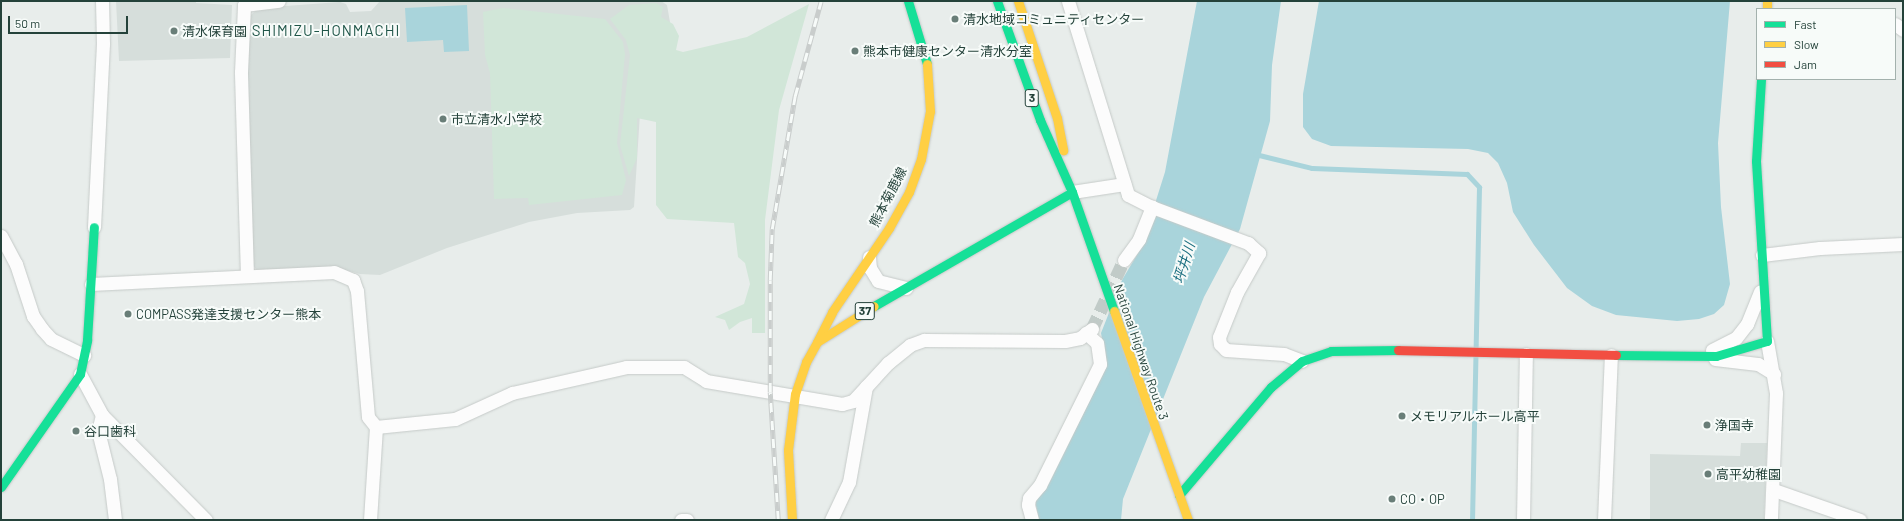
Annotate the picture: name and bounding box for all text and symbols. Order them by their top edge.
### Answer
scale bar [10,8,130,34]
legend [1756,8,1896,80]
place label: 清水地域コミュニティセンター [963,11,1145,27]
marker: 清水地域コミュニティセンター [950,14,960,24]
text: 50 m [15,16,40,30]
text: Fast [1794,17,1817,31]
district label: SHIMIZU-HONMACHI [252,22,400,40]
place label: 清水保育園 [182,23,247,39]
marker: 清水保育園 [169,26,179,36]
text: Slow [1794,37,1819,51]
place label: 熊本市健康センター清水分室 [863,43,1032,59]
marker: 熊本市健康センター清水分室 [850,46,860,56]
text: Jam [1794,57,1817,71]
road number: 3 [1024,88,1040,108]
place label: 市立清水小学校 [451,111,542,127]
marker: 市立清水小学校 [438,114,448,124]
street label: 熊本菊鹿線 [866,165,910,229]
water label: 坪井川 [1170,240,1198,286]
street label: National Highway Route 3 [1110,282,1172,422]
road number: 37 [854,301,876,321]
place label: COMPASS発達支援センター熊本 [136,306,321,322]
marker: COMPASS発達支援センター熊本 [123,309,133,319]
place label: メモリアルホール高平 [1410,408,1540,424]
marker: メモリアルホール高平 [1397,411,1407,421]
place label: 浄国寺 [1715,417,1754,433]
marker: 浄国寺 [1702,420,1712,430]
place label: 谷口歯科 [84,423,136,439]
marker: 谷口歯科 [71,426,81,436]
place label: 高平幼稚園 [1716,466,1781,482]
marker: 高平幼稚園 [1703,469,1713,479]
place label: CO・OP [1400,491,1445,507]
marker: CO・OP [1387,494,1397,504]

